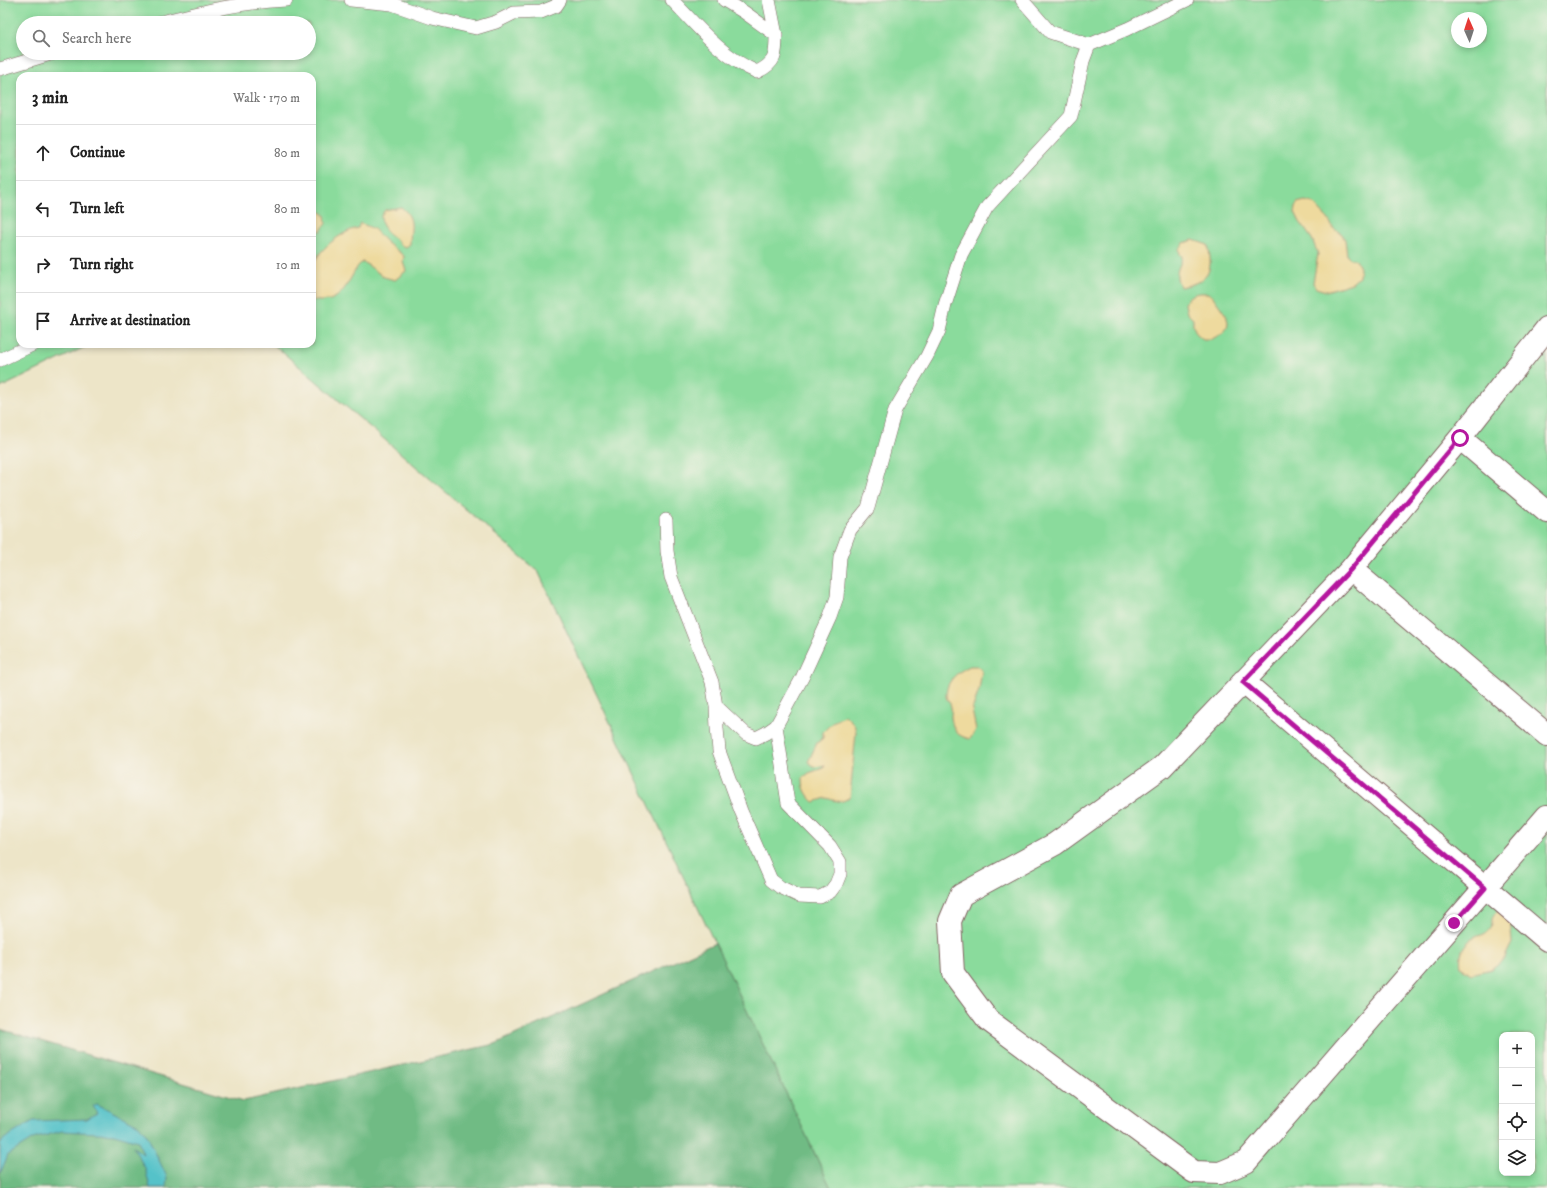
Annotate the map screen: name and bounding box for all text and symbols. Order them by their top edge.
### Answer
north arrow [1451,12,1487,48]
search box [16,16,316,60]
icon: search [30,27,52,49]
text: Search here [62,29,131,48]
text: 3 min [32,87,68,109]
text: Walk · 170 m [233,90,300,106]
icon: ahead [32,142,54,164]
text: Continue [70,143,125,162]
text: 80 m [274,145,300,161]
icon: left [32,198,54,220]
text: Turn left [70,199,124,218]
text: 80 m [274,201,300,217]
icon: right [32,254,54,276]
text: Turn right [70,255,133,274]
text: 10 m [276,257,300,273]
icon: arrive [32,310,54,332]
text: Arrive at destination [70,311,190,330]
route start [1451,429,1469,447]
route end [1445,914,1463,932]
map controls [1499,1032,1535,1176]
button: + [1499,1032,1535,1068]
button: − [1499,1068,1535,1104]
button: locate [1499,1104,1535,1140]
button: layers [1499,1140,1535,1176]

